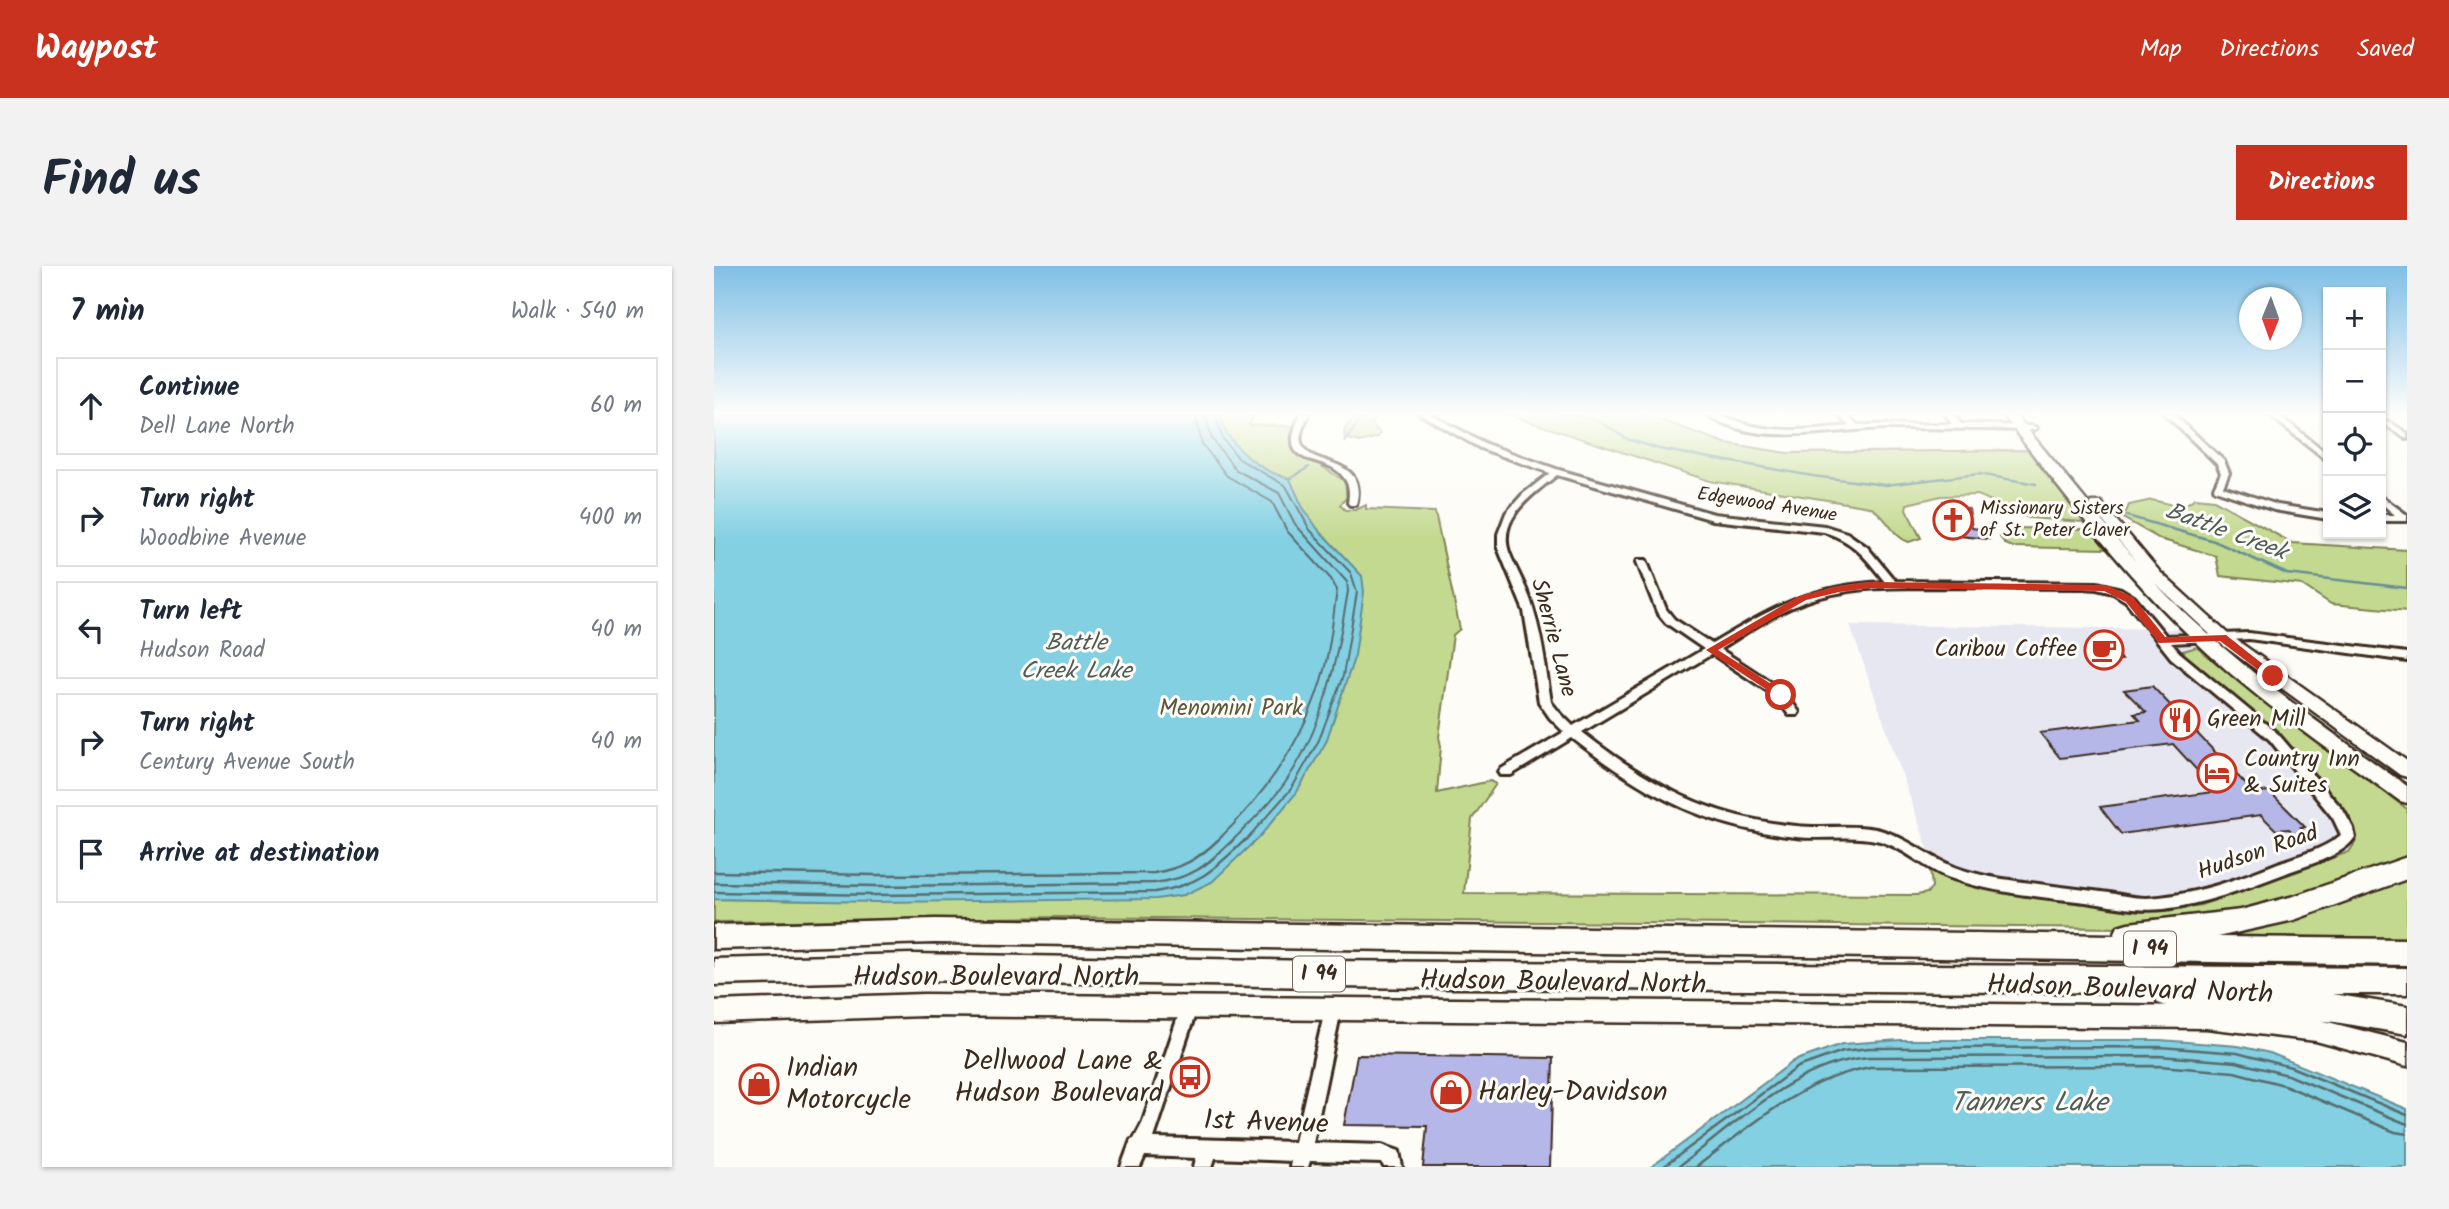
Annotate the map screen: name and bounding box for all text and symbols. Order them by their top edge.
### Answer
text: Waypost [35,23,158,76]
text: Map [2140,30,2182,69]
text: Directions [2220,30,2319,69]
text: Saved [2357,30,2414,69]
text: Find us [42,143,200,221]
button: Directions [2236,145,2407,220]
north arrow [2239,287,2302,350]
map controls [2323,287,2386,539]
button: + [2323,287,2386,350]
text: 7 min [70,288,145,336]
text: Walk · 540 m [511,294,644,330]
button: − [2323,350,2386,413]
text: Continue [139,367,240,409]
icon: ahead [72,387,110,425]
text: 60 m [590,388,642,424]
text: Dell Lane North [139,409,295,445]
button: locate [2323,413,2386,476]
button: layers [2323,476,2386,539]
text: Turn right [139,479,255,521]
street label: Edgewood Avenue [1695,479,1840,531]
water label: Battle Creek [2160,492,2296,573]
place label: Missionary Sisters of St. Peter Claver [1980,494,2131,546]
icon: right [72,499,110,537]
church icon: Missionary Sisters of St. Peter Claver [1932,499,1974,541]
text: 400 m [579,500,642,536]
text: Woodbine Avenue [139,521,306,557]
street label: Sherrie Lane [1520,575,1586,701]
text: Turn left [139,591,242,633]
icon: left [72,611,110,649]
text: 40 m [590,612,642,648]
water label: Battle Creek Lake [1020,624,1134,691]
cafe icon: Caribou Coffee [2083,629,2125,671]
place label: Caribou Coffee [1934,632,2077,668]
text: Hudson Road [139,633,265,669]
route end [2257,660,2288,691]
route start [1765,679,1796,710]
park label: Menomini Park [1159,691,1303,727]
restaurant icon: Green Mill [2159,699,2201,741]
place label: Green Mill [2207,702,2306,738]
text: Turn right [139,703,255,745]
icon: right [72,723,110,761]
text: 40 m [590,724,642,760]
place label: Country Inn & Suites [2244,742,2360,804]
text: Century Avenue South [139,745,355,781]
hotel icon: Country Inn & Suites [2196,752,2238,794]
street label: Hudson Road [2193,815,2324,890]
text: Arrive at destination [139,833,379,875]
icon: arrive [72,835,110,873]
road number: I 94 [2124,932,2176,966]
street label: Hudson Boulevard North [853,955,1139,1000]
road number: I 94 [1293,956,1345,992]
street label: Hudson Boulevard North [1419,958,1707,1008]
street label: Hudson Boulevard North [1986,963,2274,1017]
place label: Dellwood Lane & Hudson Boulevard [954,1039,1164,1116]
place label: Indian Motorcycle [786,1046,911,1123]
bus stop icon: Dellwood Lane & Hudson Boulevard [1169,1056,1211,1098]
shop icon: Indian Motorcycle [738,1063,780,1105]
place label: Harley-Davidson [1478,1070,1668,1115]
shop icon: Harley-Davidson [1430,1071,1472,1113]
water label: Tanners Lake [1950,1081,2110,1126]
street label: 1st Avenue [1203,1098,1330,1148]

